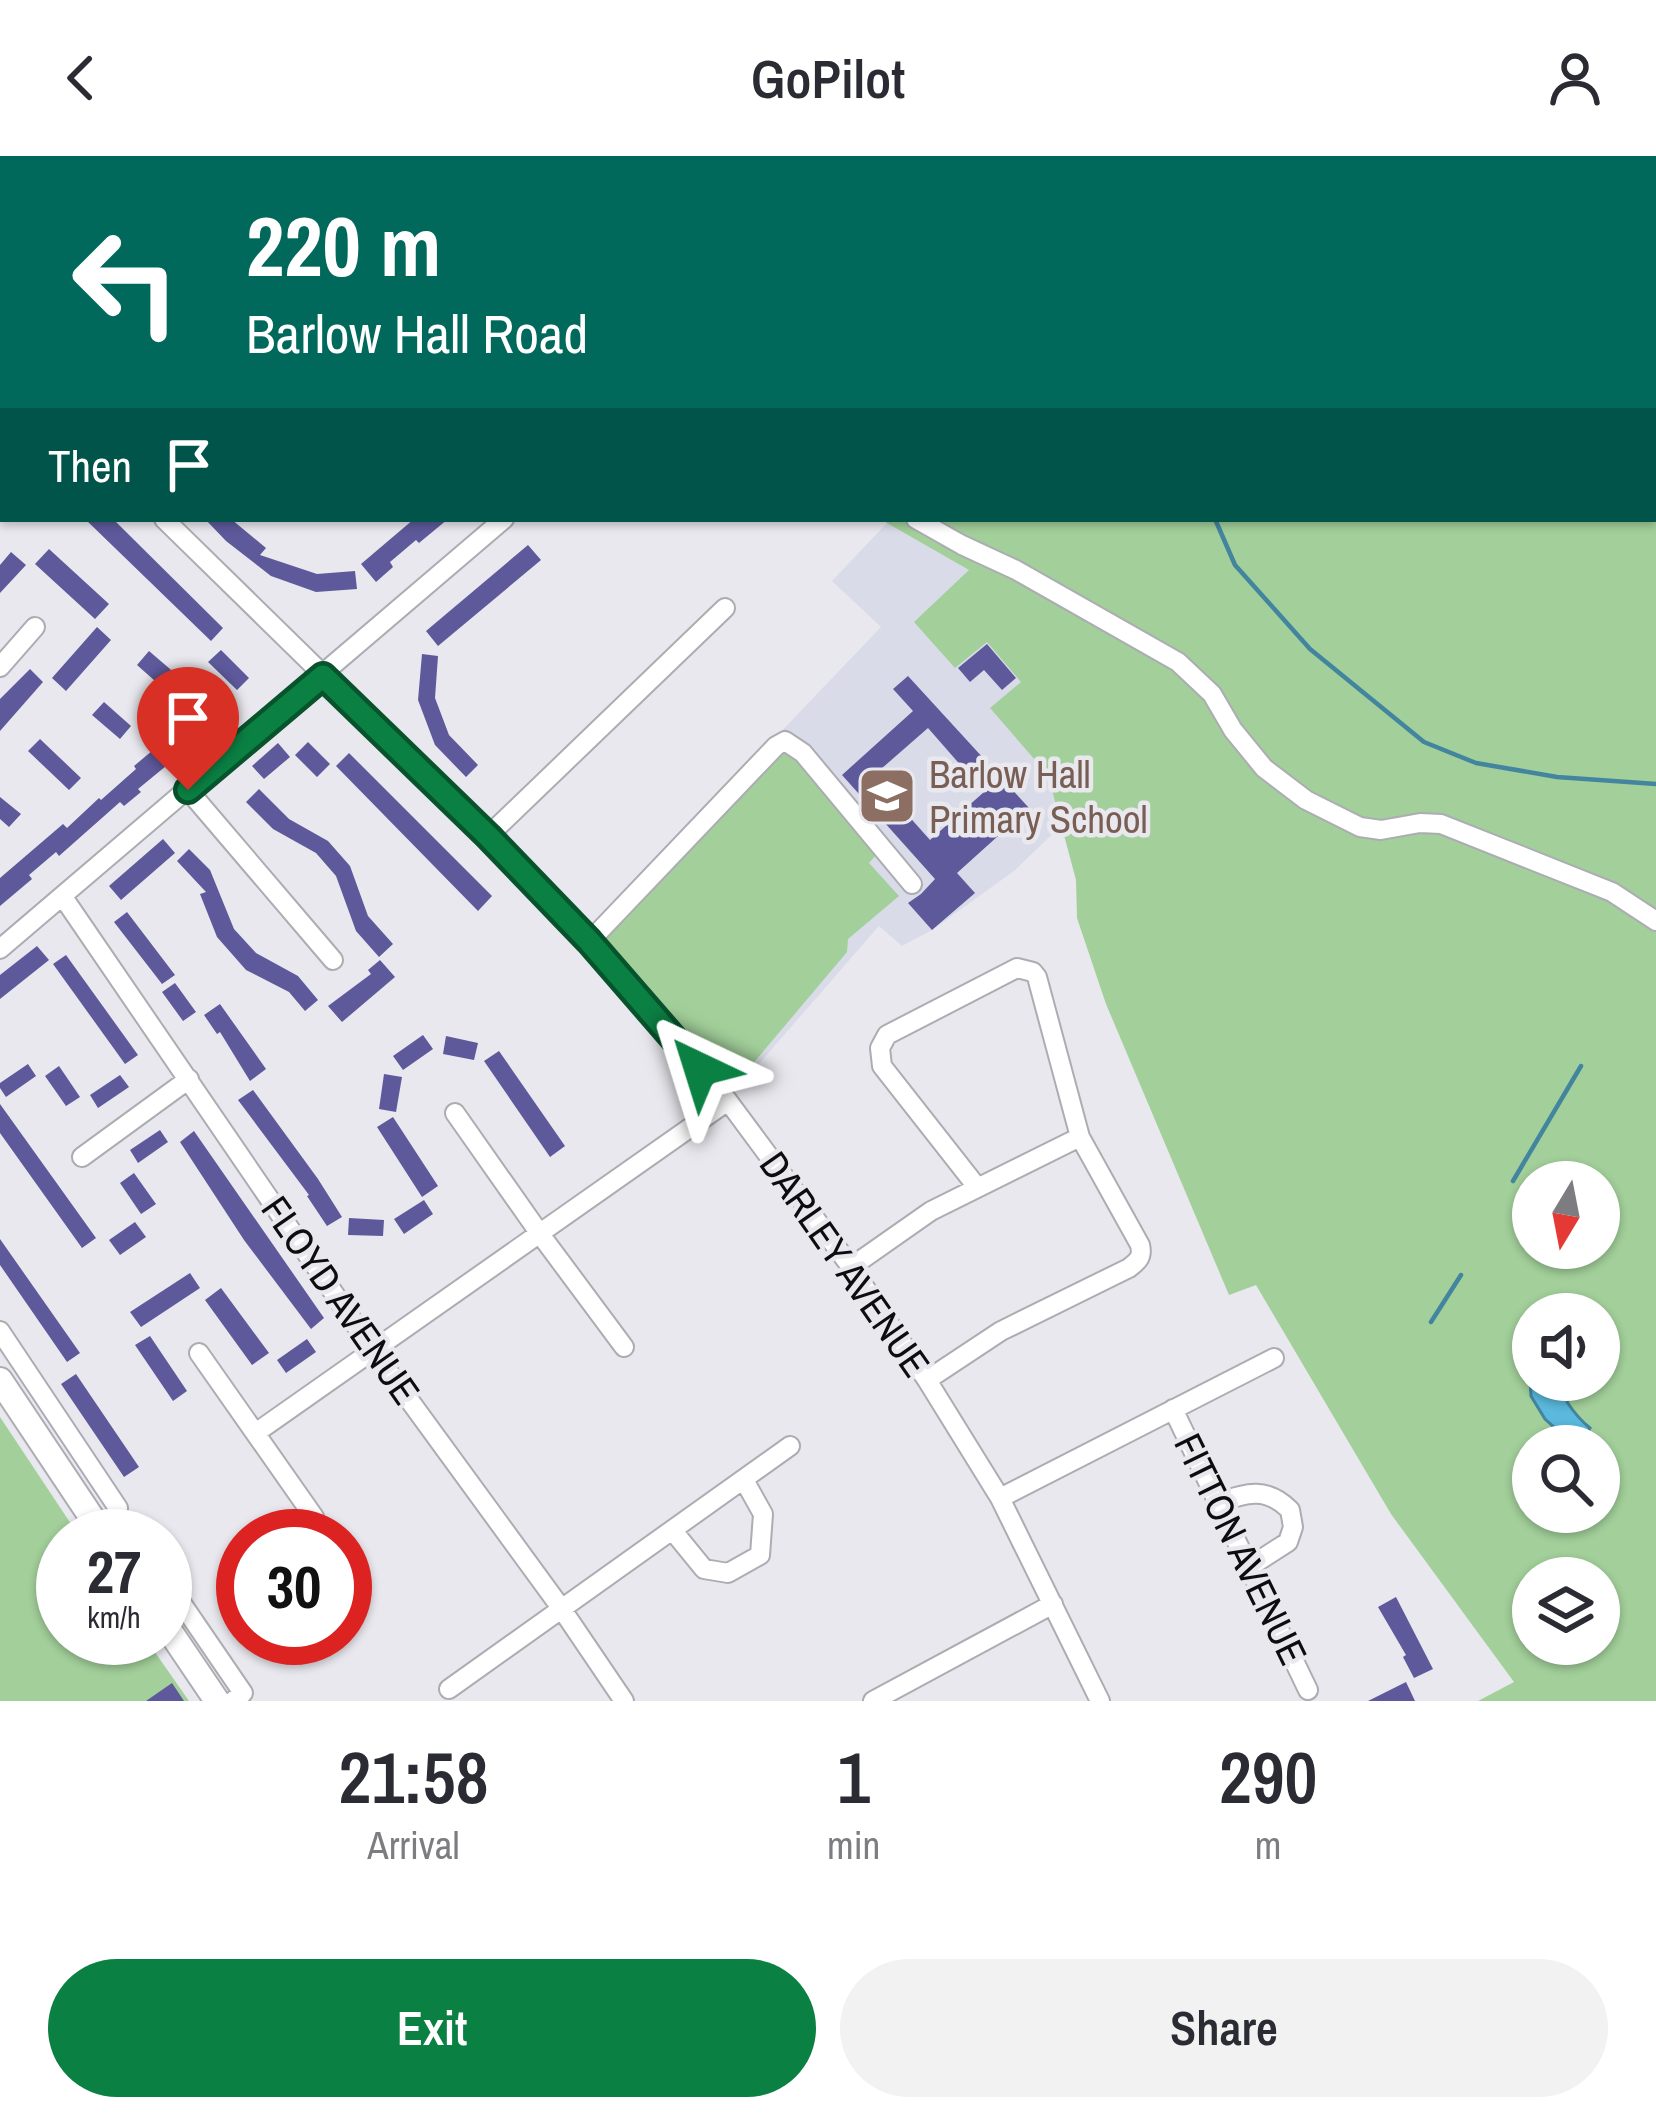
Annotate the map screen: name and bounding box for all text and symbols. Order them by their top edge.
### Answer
text: GoPilot [751,42,905,115]
icon: back [48,45,114,111]
icon: person [1542,45,1608,111]
text: 220 m [246,189,441,302]
icon: left [48,204,204,360]
text: Barlow Hall Road [246,297,588,370]
icon: arrive [156,432,222,498]
text: Then [48,435,132,496]
pin [137,667,239,790]
icon: arrive [155,685,221,751]
place label: Barlow Hall Primary School [929,748,1148,845]
school or university icon: Barlow Hall Primary School [856,765,918,827]
position arrow [637,1006,763,1132]
street label: DARLEY AVENUE [748,1141,942,1387]
north arrow [1512,1161,1620,1269]
map controls [1512,1161,1620,1665]
street label: FLOYD AVENUE [250,1186,432,1414]
button: sound [1512,1293,1620,1401]
street label: FITTON AVENUE [1163,1425,1319,1673]
button: search [1512,1425,1620,1533]
speed limit sign: 30 [216,1509,372,1665]
text: 27 [87,1531,141,1612]
button: layers [1512,1557,1620,1665]
text: km/h [87,1597,141,1637]
text: 21:58 [339,1728,488,1825]
text: 1 [837,1728,870,1825]
text: 290 [1219,1728,1317,1825]
text: Arrival [367,1819,460,1871]
text: min [827,1819,880,1871]
text: m [1255,1819,1281,1871]
button: Exit [48,1959,816,2097]
button: Share [840,1959,1608,2097]

